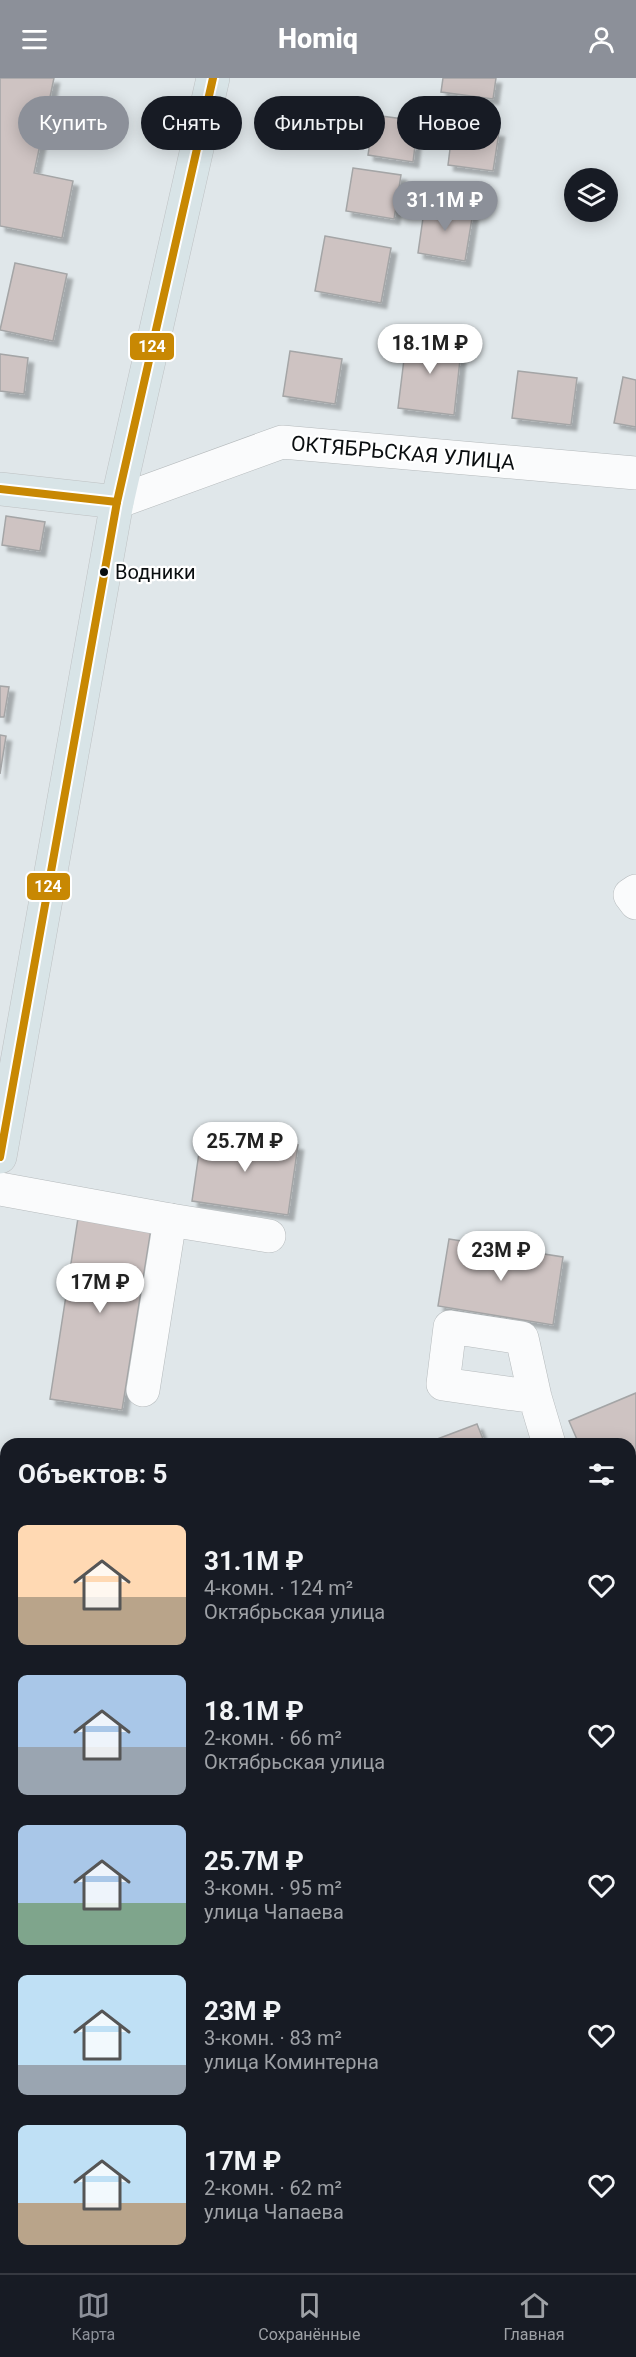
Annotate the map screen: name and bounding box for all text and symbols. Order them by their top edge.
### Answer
icon: menu [18,23,51,56]
text: Homiq [278,23,358,55]
icon: person [585,23,618,56]
chip: Купить [18,96,129,150]
chip: Снять [141,96,242,150]
chip: Фильтры [254,96,385,150]
chip: Новое [397,96,501,150]
map controls [564,168,618,222]
button: layers [564,168,618,222]
pin: 31.1M ₽ [390,181,500,232]
text: 31.1M ₽ [407,188,483,212]
pin: 18.1M ₽ [375,324,485,375]
text: 18.1M ₽ [392,331,468,355]
line badge: 124 [129,332,175,361]
text: 124 [138,337,166,356]
street label: ОКТЯБРЬСКАЯ УЛИЦА [290,431,516,475]
place label: Водники [115,560,196,584]
marker: Водники [98,566,110,578]
line badge: 124 [26,872,71,901]
text: 124 [34,877,62,896]
pin: 25.7M ₽ [190,1122,300,1173]
text: 25.7M ₽ [207,1129,283,1153]
pin: 23M ₽ [459,1231,543,1282]
text: 23M ₽ [471,1238,531,1262]
pin: 17M ₽ [58,1263,142,1314]
text: 17M ₽ [70,1270,130,1294]
icon: filters [585,1458,618,1491]
text: Объектов: 5 [18,1459,167,1489]
text: 31.1M ₽ [204,1546,304,1576]
icon: home [66,1549,138,1621]
icon: heart [585,1569,618,1602]
text: 4-комн. · 124 m² [204,1576,353,1600]
text: Октябрьская улица [204,1600,385,1624]
text: 18.1M ₽ [204,1696,304,1726]
icon: home [66,1699,138,1771]
icon: heart [585,1719,618,1752]
text: 2-комн. · 66 m² [204,1726,342,1750]
text: Октябрьская улица [204,1750,385,1774]
text: 25.7M ₽ [204,1846,304,1876]
icon: home [66,1849,138,1921]
icon: heart [585,1869,618,1902]
text: 3-комн. · 95 m² [204,1876,342,1900]
text: улица Чапаева [204,1900,344,1924]
text: 23M ₽ [204,1996,281,2026]
icon: home [66,1999,138,2071]
icon: heart [585,2019,618,2052]
text: 3-комн. · 83 m² [204,2026,342,2050]
text: улица Коминтерна [204,2050,379,2074]
text: 17M ₽ [204,2146,281,2176]
icon: home [66,2149,138,2221]
icon: heart [585,2169,618,2202]
text: 2-комн. · 62 m² [204,2176,342,2200]
text: улица Чапаева [204,2200,344,2224]
tab: Карта [72,2289,115,2344]
tab: Сохранённые [258,2289,360,2344]
tab: Главная [504,2289,564,2344]

